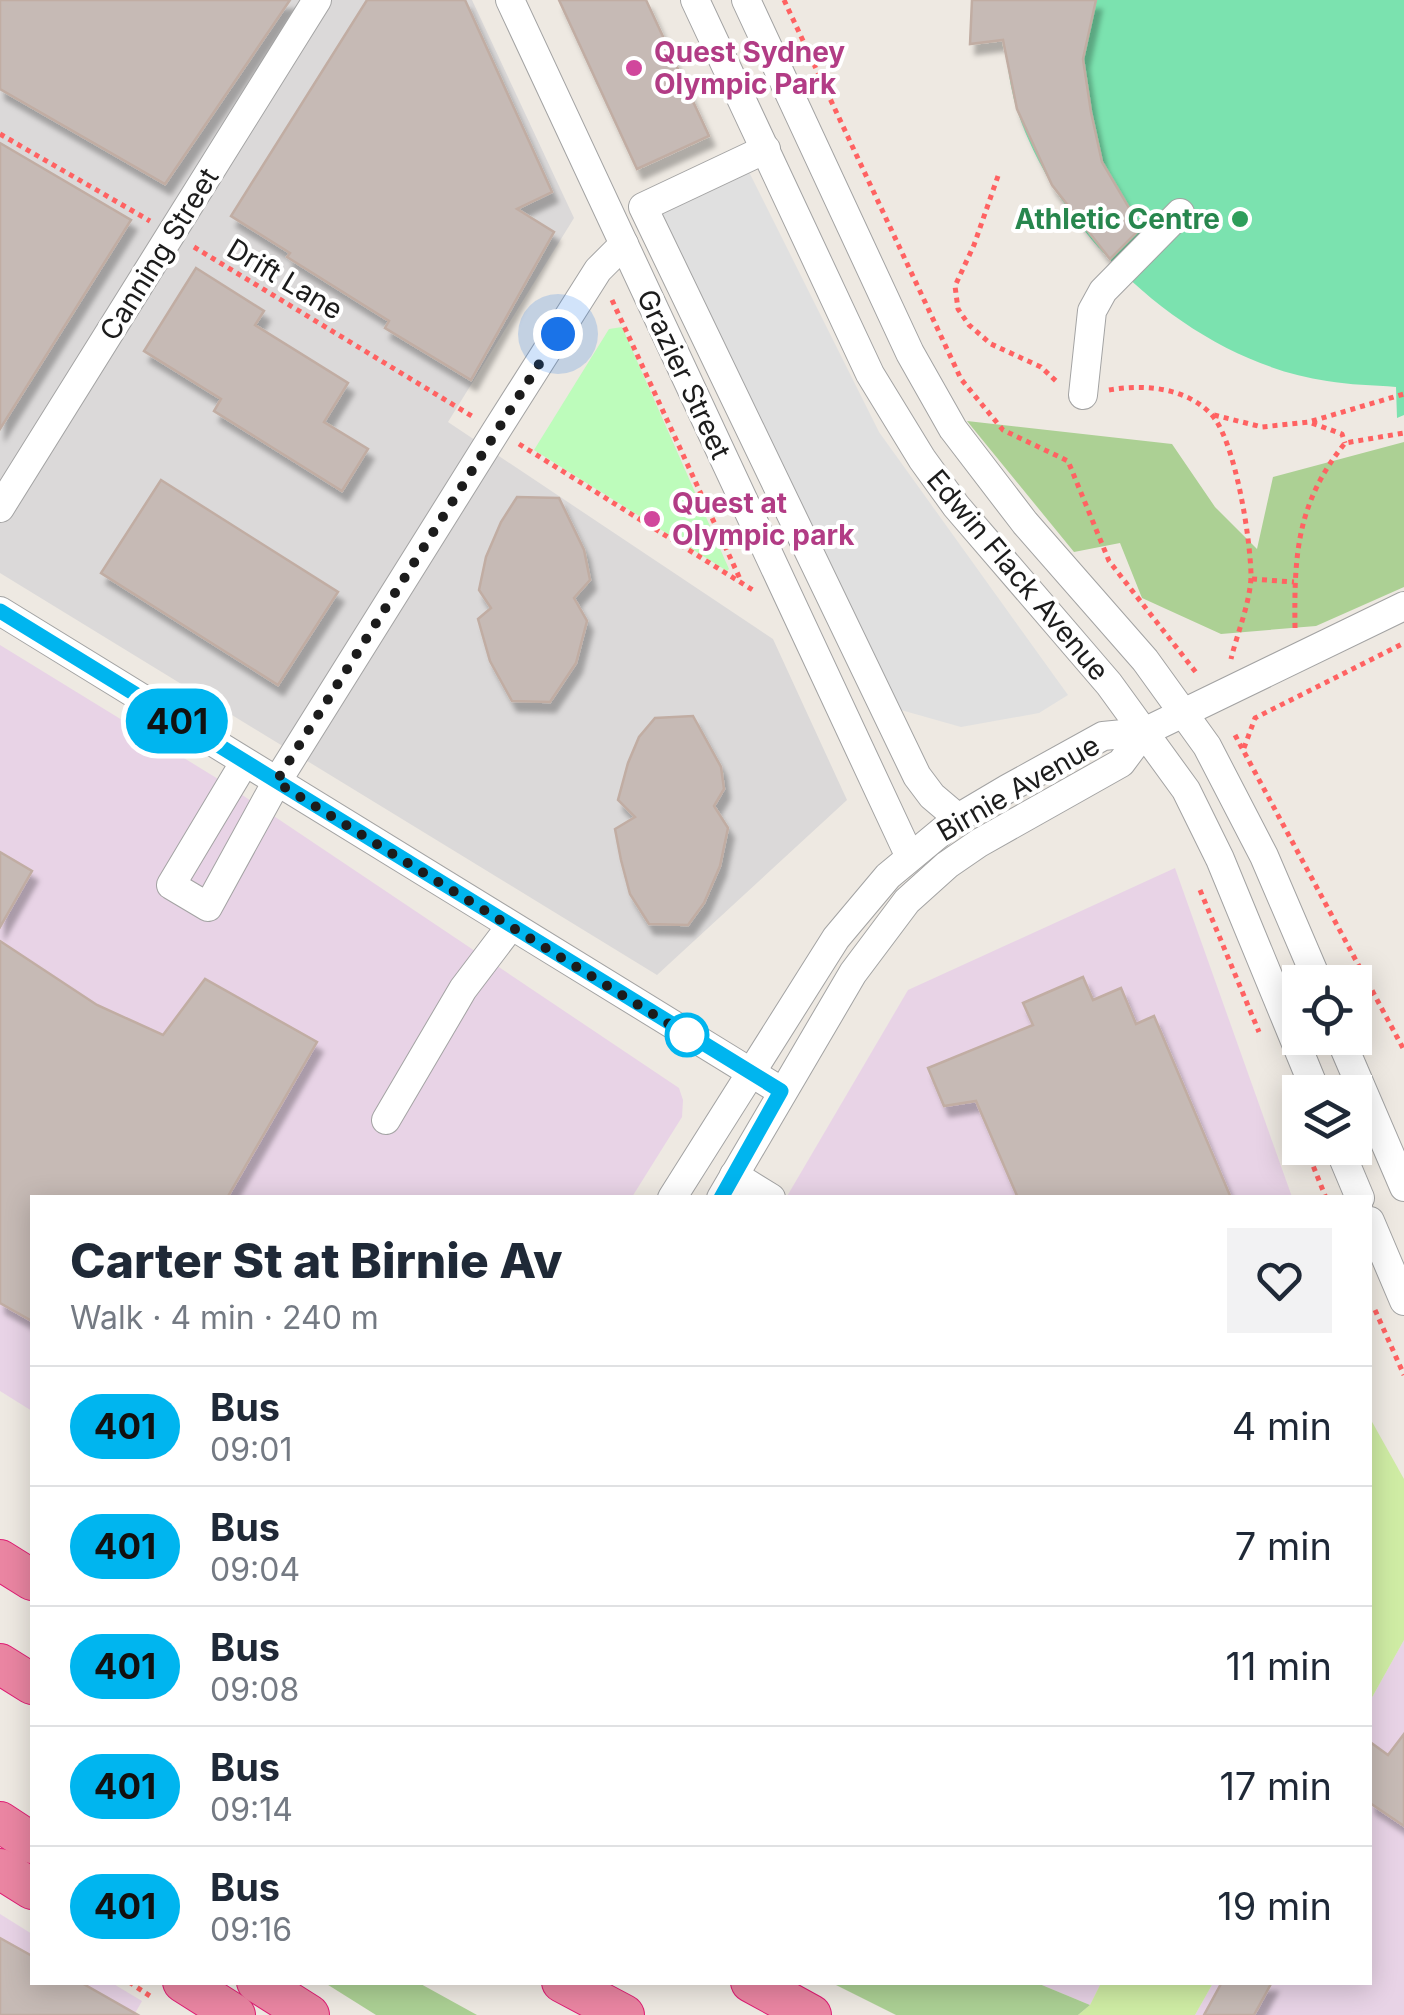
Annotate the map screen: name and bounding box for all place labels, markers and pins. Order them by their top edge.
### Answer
place label: Quest Sydney Olympic Park [654,35,845,101]
marker: Quest Sydney Olympic Park [623,57,645,79]
place label: Athletic Centre [1014,202,1220,236]
marker: Athletic Centre [1229,208,1251,230]
place label: Quest at Olympic park [672,486,855,552]
marker: Quest at Olympic park [641,508,663,530]
unlabelled marker [666,1014,708,1056]

